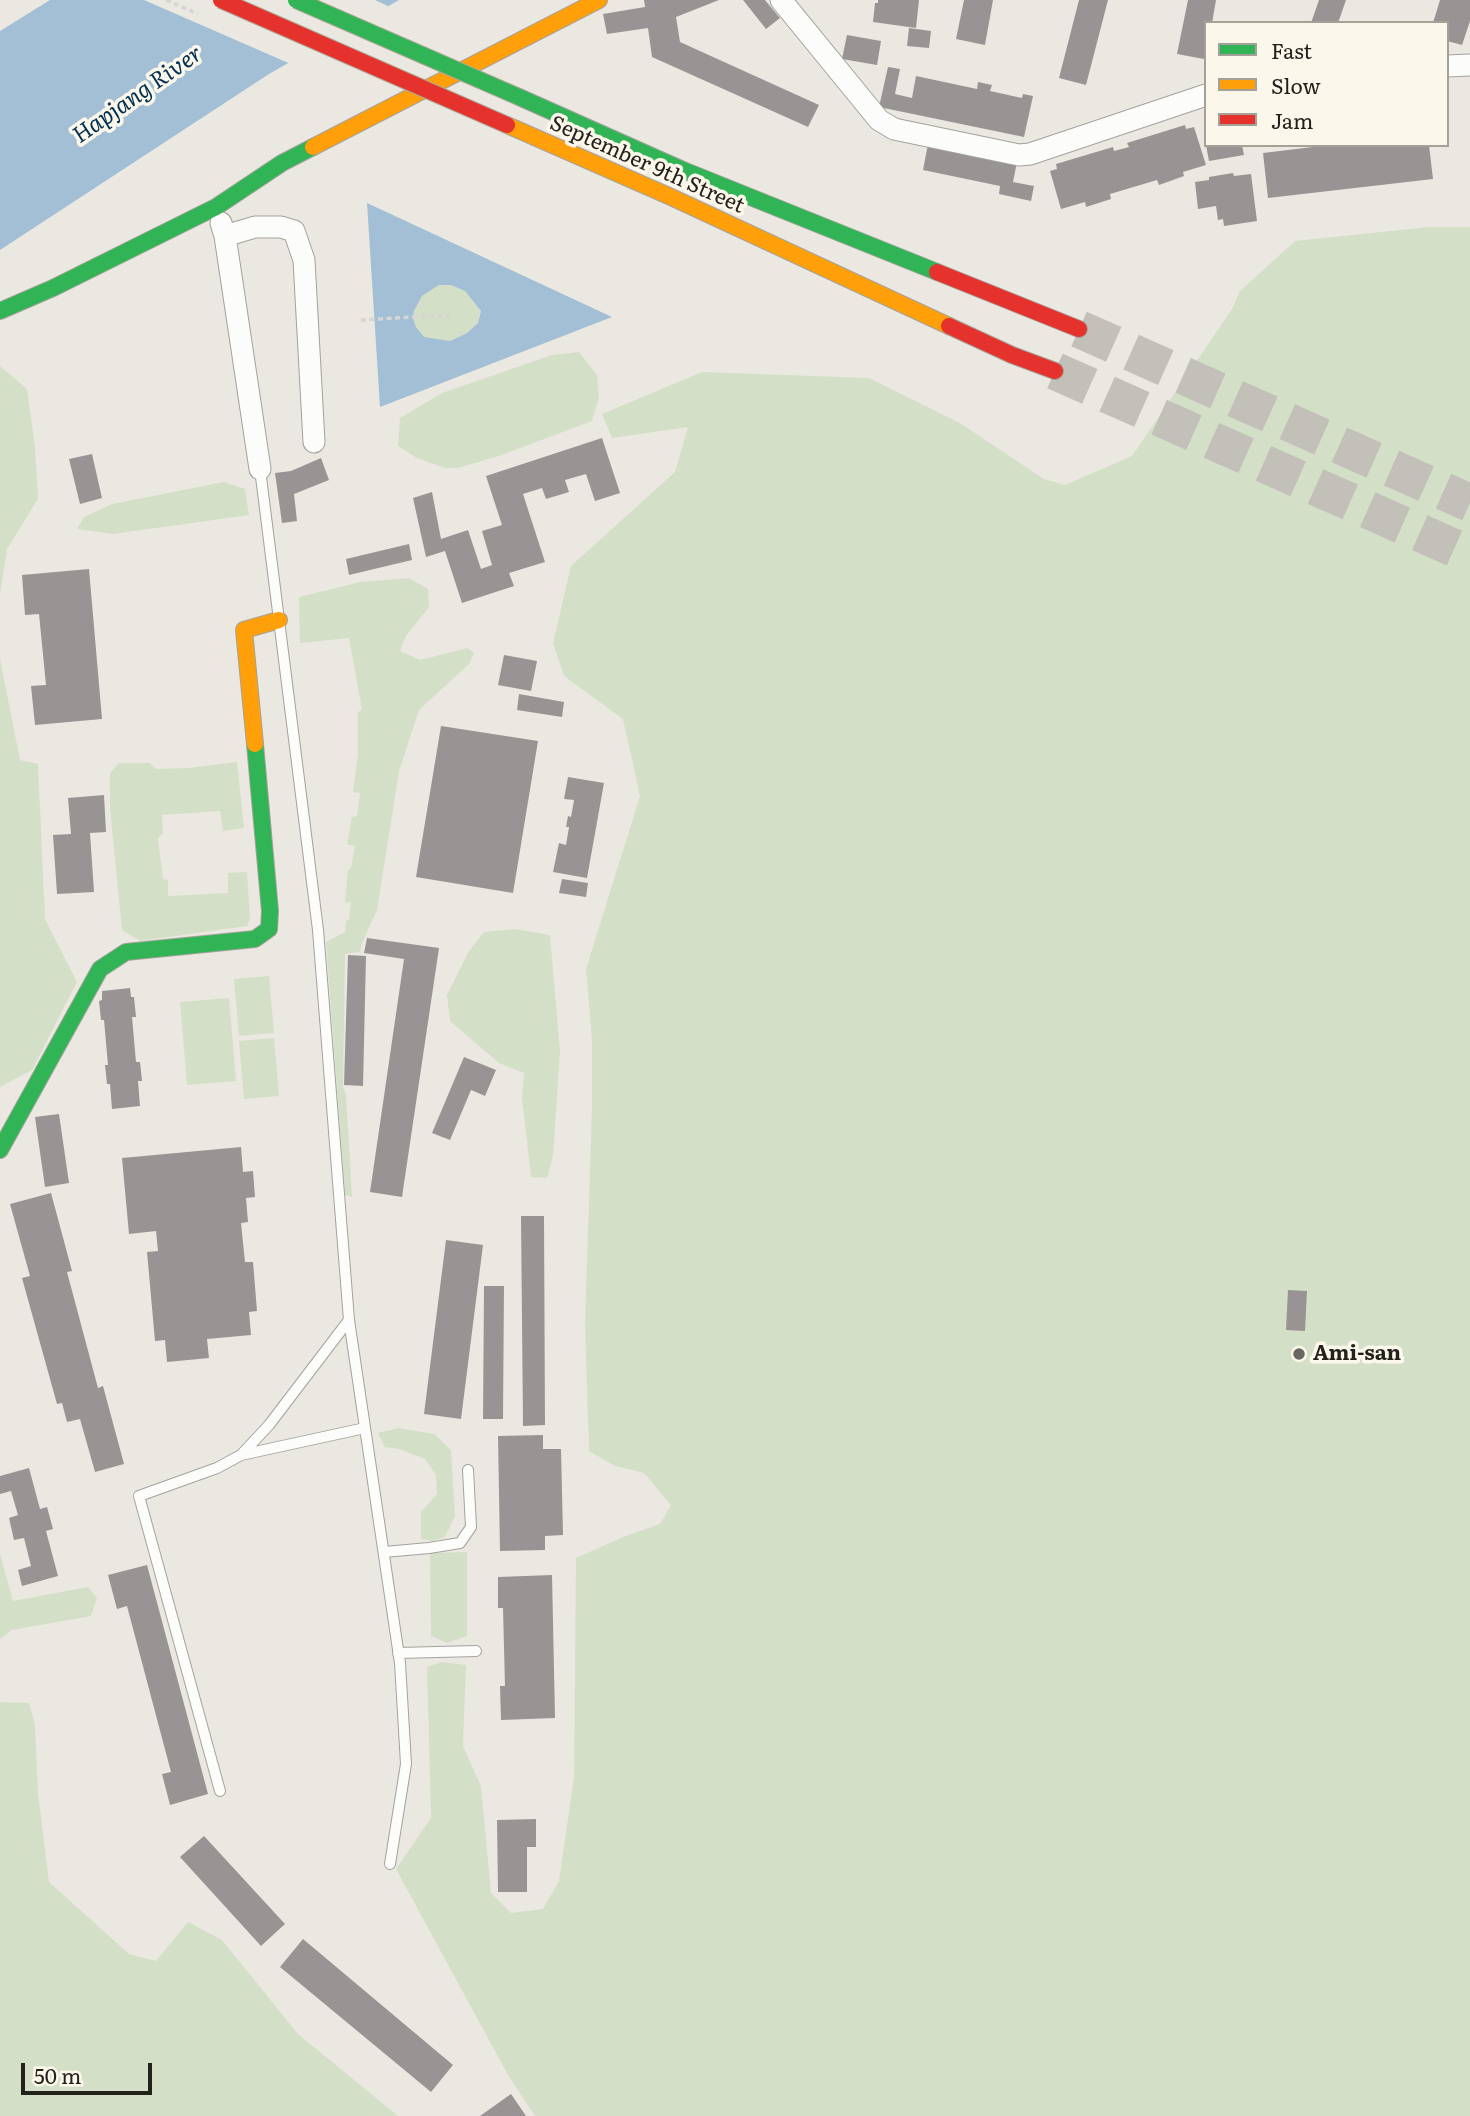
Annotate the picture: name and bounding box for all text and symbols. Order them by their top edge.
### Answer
legend [1204,21,1449,147]
text: Fast [1271,34,1312,65]
water label: Hapjang River [68,40,208,150]
text: Slow [1271,69,1321,100]
text: Jam [1271,104,1313,135]
street label: September 9th Street [546,111,748,219]
place label: Ami-san [1313,1341,1401,1367]
marker: Ami-san [1291,1346,1307,1362]
scale bar [24,2050,156,2094]
text: 50 m [34,2059,81,2090]

